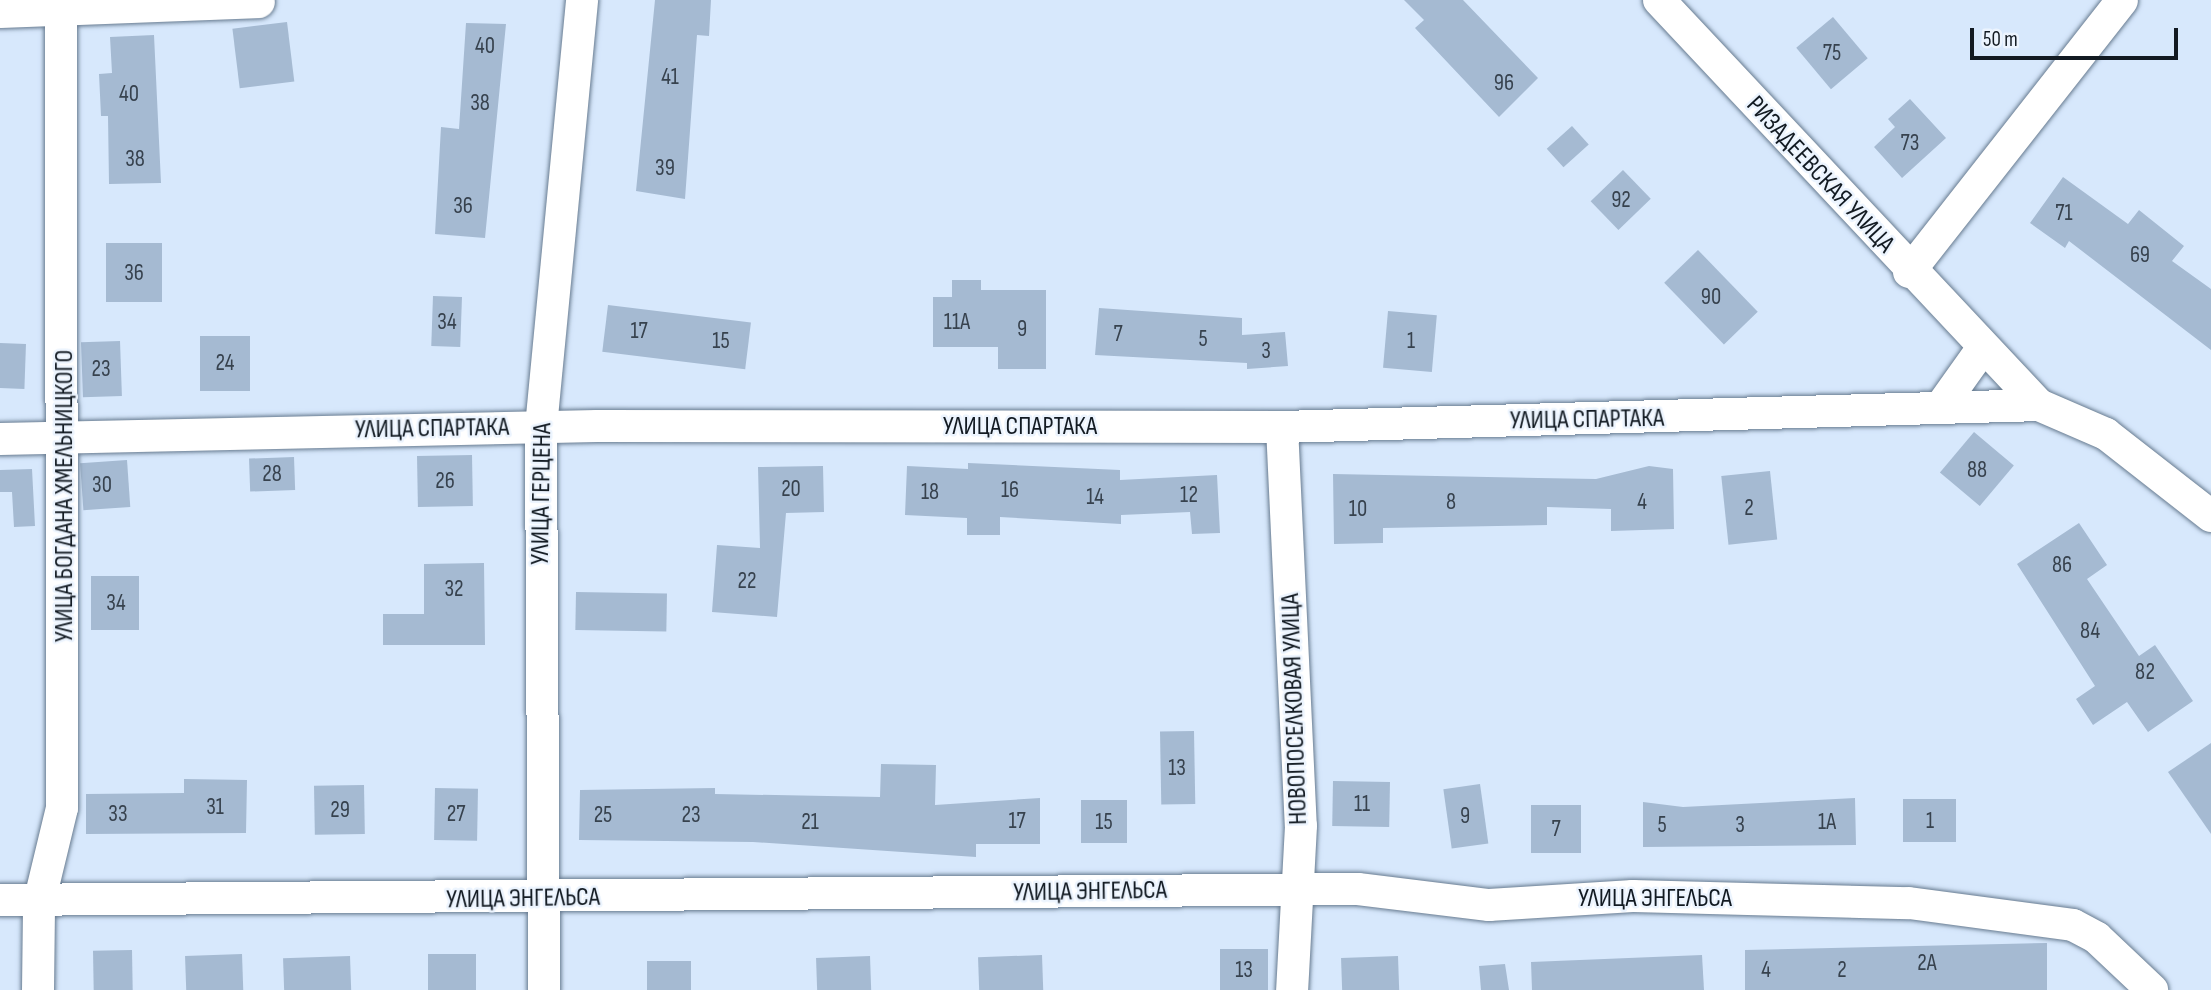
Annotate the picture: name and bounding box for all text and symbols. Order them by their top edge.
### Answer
scale bar [1973,14,2181,58]
text: 50 m [1983,27,2018,52]
house number: 40 [475,32,495,60]
house number: 75 [1823,39,1841,67]
house number: 41 [661,63,679,91]
house number: 96 [1494,69,1514,97]
house number: 40 [119,80,139,108]
house number: 38 [470,89,490,117]
street label: РИЗАДЕЕВСКАЯ УЛИЦА [1739,90,1901,260]
house number: 73 [1901,129,1919,157]
house number: 38 [125,145,145,173]
house number: 39 [655,154,675,182]
house number: 92 [1611,186,1631,214]
house number: 36 [453,192,473,220]
house number: 71 [2055,199,2073,227]
house number: 69 [2130,241,2150,269]
house number: 36 [124,259,144,287]
house number: 90 [1701,283,1721,311]
house number: 34 [437,308,457,336]
house number: 11А [944,308,970,336]
house number: 9 [1017,315,1027,343]
house number: 17 [630,317,648,345]
house number: 7 [1113,320,1123,348]
house number: 5 [1198,325,1208,353]
house number: 15 [712,327,730,355]
house number: 1 [1407,327,1415,355]
house number: 3 [1261,337,1271,365]
house number: 24 [216,349,234,377]
street label: УЛИЦА БОГДАНА ХМЕЛЬНИЦКОГО [49,350,81,642]
house number: 23 [91,355,111,383]
street label: УЛИЦА СПАРТАКА [1510,403,1664,437]
street label: УЛИЦА СПАРТАКА [943,411,1097,443]
street label: УЛИЦА СПАРТАКА [355,412,509,446]
street label: УЛИЦА ГЕРЦЕНА [525,423,559,565]
house number: 88 [1967,456,1987,484]
house number: 28 [262,460,282,488]
house number: 26 [435,467,455,495]
house number: 30 [92,471,112,499]
house number: 20 [781,475,801,503]
house number: 16 [1001,476,1019,504]
house number: 18 [921,478,939,506]
house number: 12 [1180,481,1198,509]
house number: 14 [1086,483,1104,511]
house number: 8 [1446,488,1456,516]
house number: 4 [1637,488,1647,516]
house number: 2 [1744,494,1754,522]
house number: 10 [1349,495,1367,523]
house number: 86 [2052,551,2072,579]
house number: 22 [738,567,756,595]
house number: 32 [444,575,464,603]
house number: 34 [106,589,126,617]
street label: НОВОПОСЕЛКОВАЯ УЛИЦА [1275,593,1315,825]
house number: 84 [2080,617,2100,645]
house number: 82 [2135,658,2155,686]
house number: 13 [1168,754,1186,782]
house number: 11 [1354,790,1370,818]
house number: 31 [206,793,224,821]
house number: 29 [330,796,350,824]
house number: 33 [108,800,128,828]
house number: 27 [447,800,465,828]
house number: 25 [594,801,612,829]
house number: 23 [681,801,701,829]
house number: 9 [1460,802,1470,830]
house number: 17 [1008,807,1026,835]
house number: 1 [1926,807,1934,835]
house number: 21 [801,808,819,836]
house number: 15 [1095,808,1113,836]
house number: 1А [1818,808,1836,836]
house number: 5 [1657,811,1667,839]
house number: 3 [1735,811,1745,839]
house number: 7 [1551,815,1561,843]
street label: УЛИЦА ЭНГЕЛЬСА [1013,875,1167,909]
street label: УЛИЦА ЭНГЕЛЬСА [446,882,600,916]
street label: УЛИЦА ЭНГЕЛЬСА [1578,883,1732,915]
house number: 2А [1917,949,1937,977]
house number: 13 [1235,956,1253,984]
house number: 4 [1761,956,1771,984]
house number: 2 [1837,956,1847,984]

